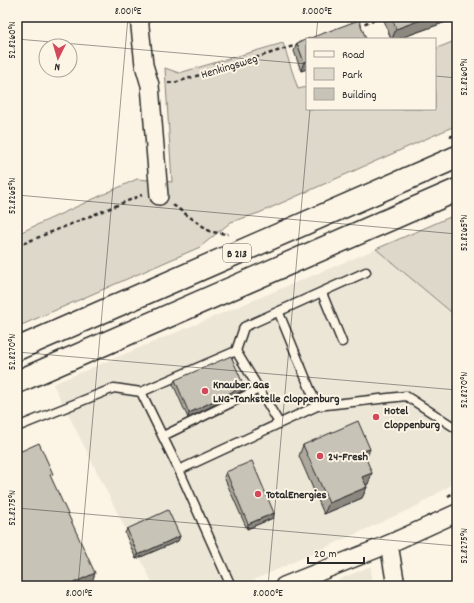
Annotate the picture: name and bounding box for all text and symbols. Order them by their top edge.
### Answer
text: 8.001°E [115,5,142,19]
text: 8.000°E [302,5,332,19]
text: 52.8260°N [6,21,20,59]
north arrow [38,38,78,78]
legend [306,38,436,110]
text: Road [342,47,364,64]
street label: Henkingsweg [199,51,260,84]
text: N [53,58,61,74]
text: 52.8260°N [458,58,472,96]
text: Park [342,67,363,84]
text: Building [342,87,377,104]
text: 52.8265°N [6,178,20,214]
text: 52.8265°N [458,215,472,251]
road number: B 213 [223,244,251,262]
text: 52.8270°N [6,334,20,370]
text: 52.8270°N [458,372,472,408]
place label: Knauber Gas LNG-Tankstelle Cloppenburg [213,377,339,408]
marker: Knauber Gas LNG-Tankstelle Cloppenburg [200,386,210,396]
place label: Hotel Cloppenburg [384,403,440,434]
marker: Hotel Cloppenburg [371,412,381,422]
place label: 24-Fresh [328,449,368,466]
marker: 24-Fresh [315,451,325,461]
place label: TotalEnergies [266,487,326,504]
marker: TotalEnergies [253,489,263,499]
text: 52.8275°N [6,490,20,526]
text: 52.8275°N [458,528,472,564]
scale bar [308,539,364,565]
text: 20 m [314,546,337,563]
text: 8.001°E [66,587,93,601]
text: 8.000°E [253,587,283,601]

